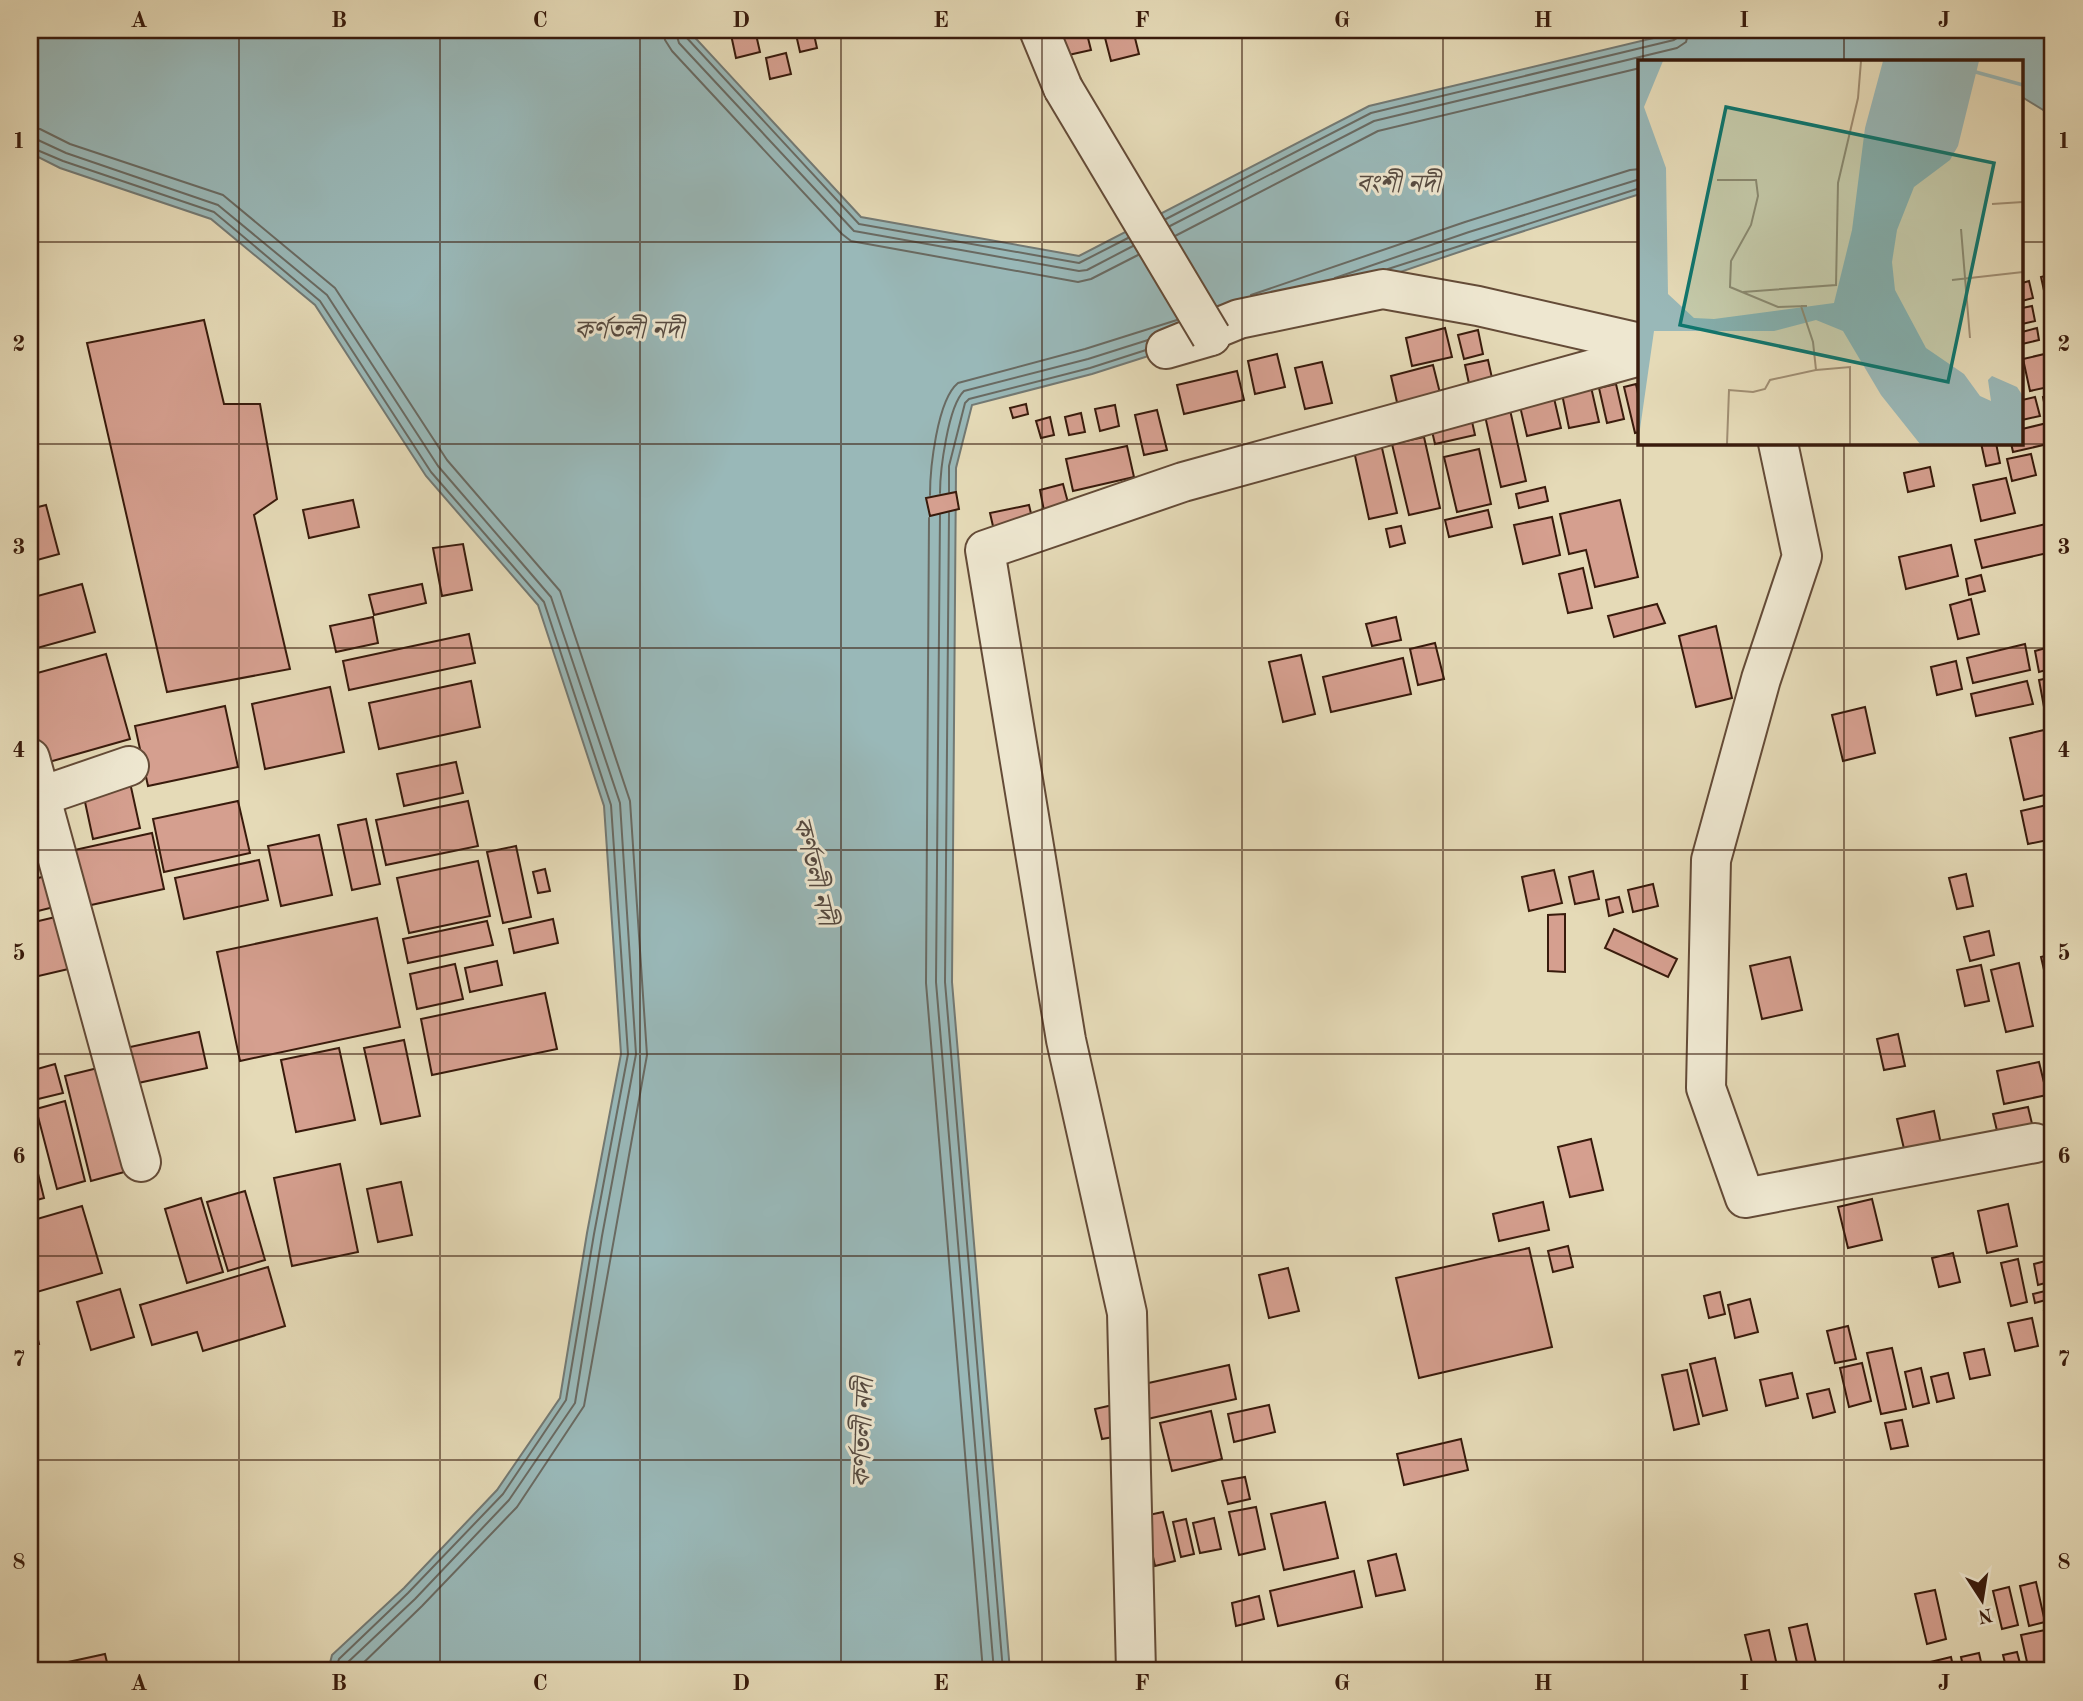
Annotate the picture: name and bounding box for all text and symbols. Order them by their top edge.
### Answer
text: A [130,9,148,32]
text: B [331,9,347,32]
text: C [532,9,548,32]
text: D [732,9,750,32]
text: E [933,9,949,32]
text: F [1134,9,1150,32]
text: G [1334,9,1350,32]
text: H [1534,9,1552,32]
text: I [1739,9,1749,32]
text: J [1938,9,1950,32]
inset map [1638,60,2024,444]
text: 1 [12,130,26,153]
text: 1 [2057,130,2071,153]
water label: বংশী নদী [1356,168,1443,198]
water label: কর্ণতলী নদী [574,314,687,344]
text: 2 [12,333,26,356]
text: 2 [2057,333,2071,356]
text: 3 [12,536,26,559]
text: 3 [2057,536,2071,559]
text: 4 [12,739,26,762]
text: 4 [2057,739,2071,762]
water label: কর্ণতলী নদী [787,814,843,930]
text: 5 [12,942,26,965]
text: 5 [2057,942,2071,965]
text: 6 [12,1145,26,1168]
text: 6 [2057,1145,2071,1168]
text: 7 [12,1348,26,1371]
text: 7 [2057,1348,2071,1371]
water label: কর্ণতলী নদী [845,1375,879,1488]
text: 8 [12,1551,26,1574]
text: 8 [2057,1551,2071,1574]
north arrow [1946,1564,2016,1634]
text: N [1975,1603,1994,1625]
text: A [130,1672,148,1695]
text: B [331,1672,347,1695]
text: C [532,1672,548,1695]
text: D [732,1672,750,1695]
text: E [933,1672,949,1695]
text: F [1134,1672,1150,1695]
text: G [1334,1672,1350,1695]
text: H [1534,1672,1552,1695]
text: I [1739,1672,1749,1695]
text: J [1938,1672,1950,1695]

